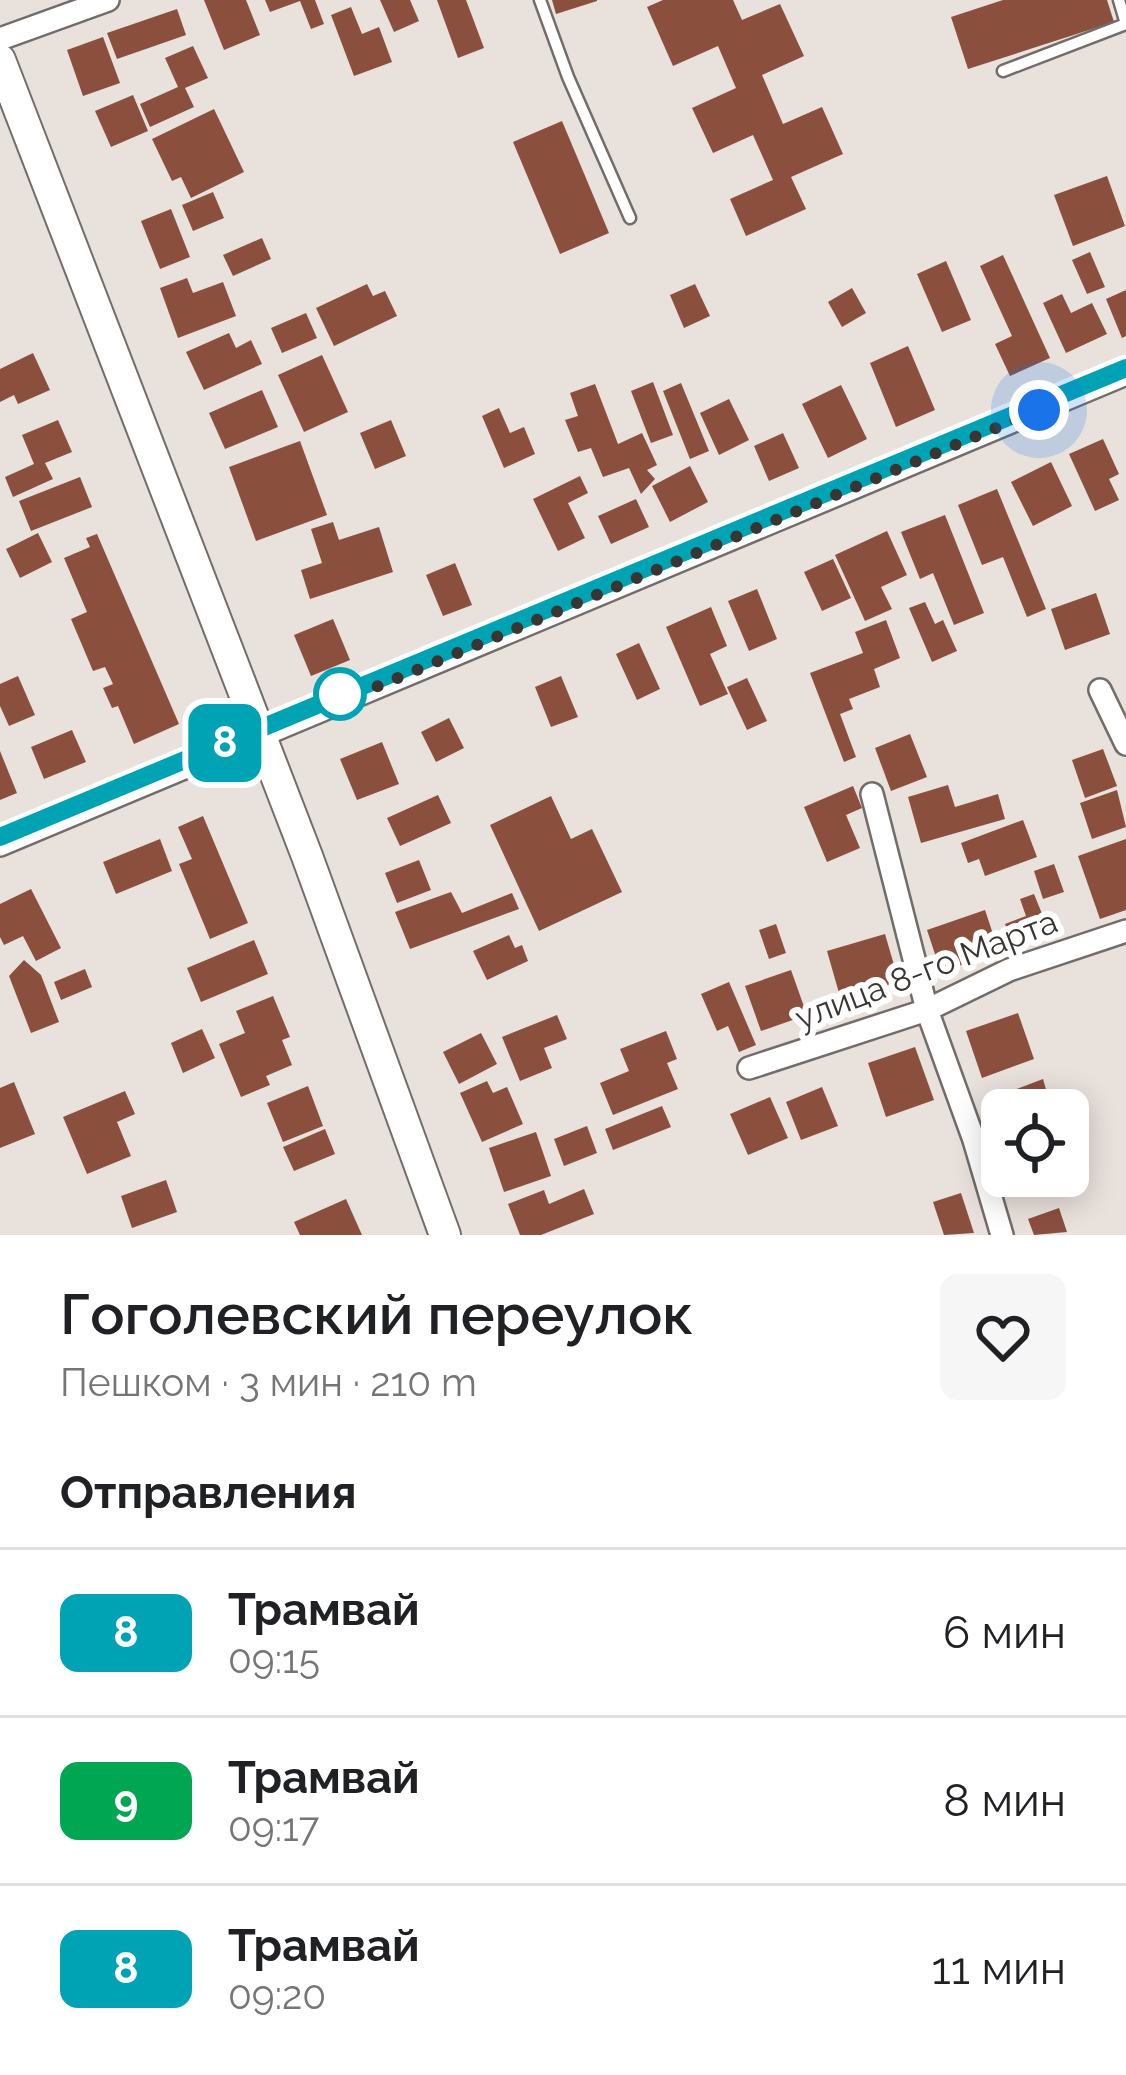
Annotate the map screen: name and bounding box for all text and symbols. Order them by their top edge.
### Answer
your location [1009,380,1069,440]
unlabelled marker [315,669,365,719]
line badge: 8 [186,704,264,782]
text: 8 [212,718,238,767]
street label: улица 8-го Марта [790,902,1063,1037]
map controls [981,1089,1089,1197]
button: locate [981,1089,1089,1197]
button: heart [940,1274,1066,1400]
text: Гоголевский переулок [60,1280,693,1347]
text: Пешком · 3 мин · 210 m [60,1359,477,1405]
text: Отправления [60,1466,357,1519]
text: Трамвай [228,1583,420,1636]
text: 6 мин [943,1606,1066,1659]
text: 8 [113,1608,139,1657]
text: 09:15 [228,1636,320,1682]
text: Трамвай [228,1751,420,1804]
text: 8 мин [943,1774,1066,1827]
text: 9 [114,1776,138,1825]
text: 09:17 [228,1804,319,1850]
text: Трамвай [228,1919,420,1972]
text: 11 мин [931,1942,1066,1995]
text: 8 [113,1944,139,1993]
text: 09:20 [228,1972,326,2018]

